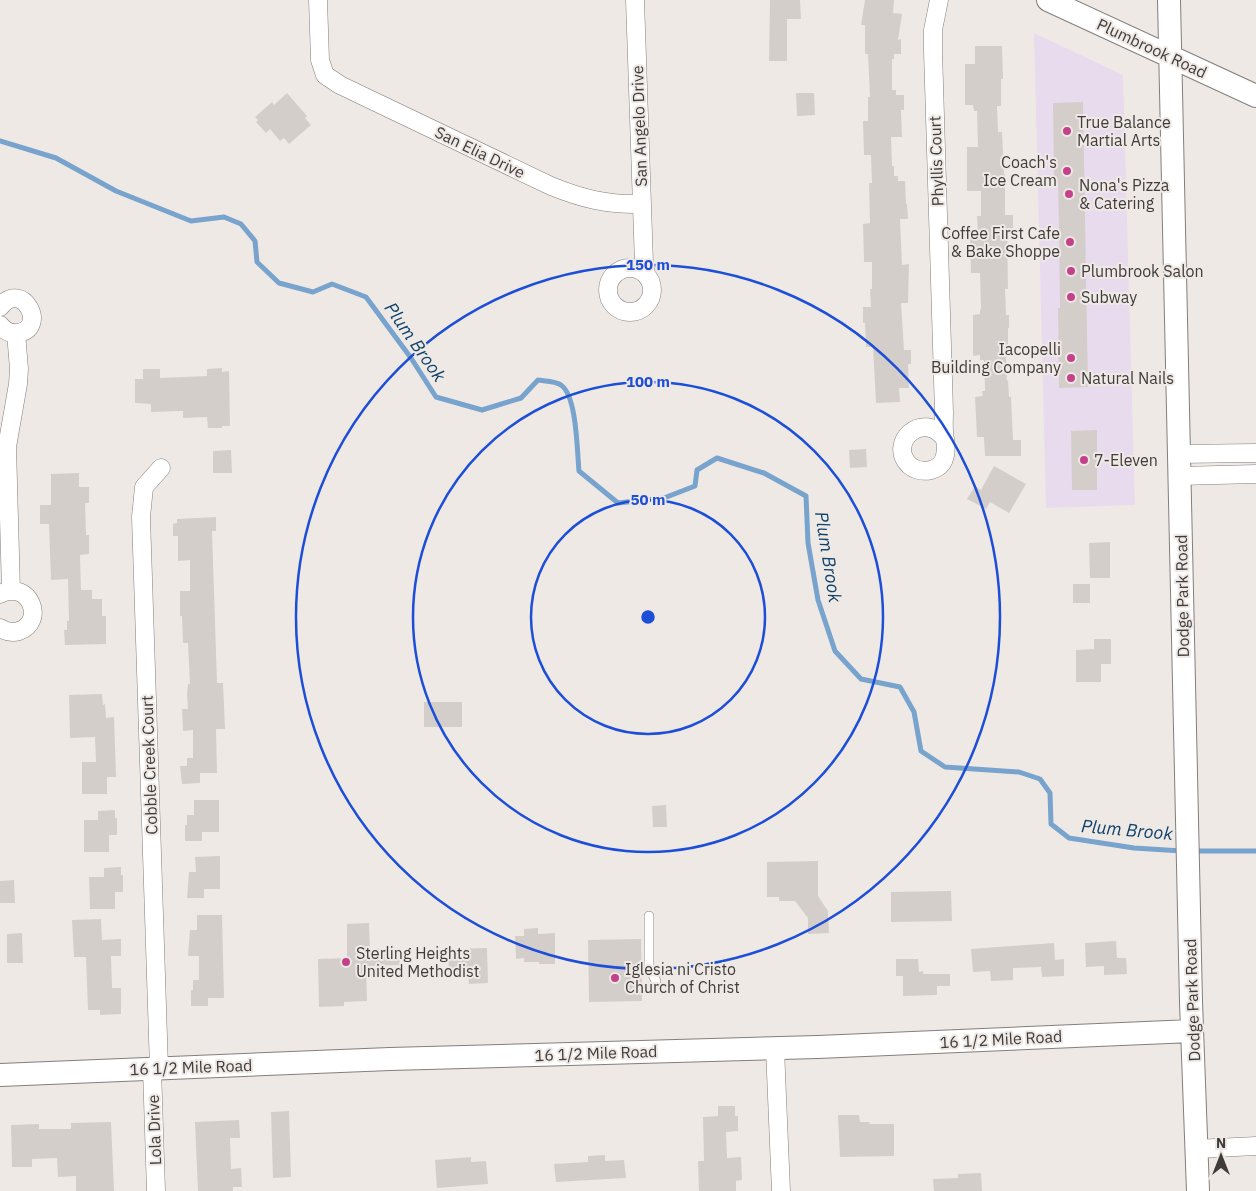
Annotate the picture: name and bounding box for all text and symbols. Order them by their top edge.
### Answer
street label: Plumbrook Road [1094,14,1210,82]
street label: San Angelo Drive [627,65,651,187]
place label: True Balance Martial Arts [1077,112,1171,150]
street label: Phyllis Court [924,115,948,207]
street label: San Elia Drive [432,122,529,183]
marker: True Balance Martial Arts [1061,125,1073,137]
place label: Coach's Ice Cream [983,152,1057,190]
marker: Coach's Ice Cream [1061,165,1073,177]
place label: Nona's Pizza & Catering [1079,175,1170,213]
marker: Nona's Pizza & Catering [1063,188,1075,200]
place label: Coffee First Cafe & Bake Shoppe [941,223,1060,261]
marker: Coffee First Cafe & Bake Shoppe [1064,236,1076,248]
text: 150 m [626,255,670,274]
place label: Plumbrook Salon [1081,261,1204,281]
marker: Plumbrook Salon [1065,265,1077,277]
place label: Subway [1081,287,1137,307]
marker: Subway [1065,291,1077,303]
water label: Plum Brook [380,297,452,386]
place label: Iacopelli Building Company [931,339,1061,377]
marker: Iacopelli Building Company [1065,352,1077,364]
place label: Natural Nails [1081,368,1174,388]
text: 100 m [626,372,670,391]
marker: Natural Nails [1065,372,1077,384]
place label: 7-Eleven [1094,450,1158,470]
marker: 7-Eleven [1078,454,1090,466]
text: 50 m [631,490,665,509]
water label: Plum Brook [810,510,847,605]
street label: Dodge Park Road [1171,534,1193,658]
centre of rings [639,608,657,626]
street label: Cobble Creek Court [137,695,161,835]
water label: Plum Brook [1080,814,1174,845]
street label: Dodge Park Road [1180,938,1204,1062]
place label: Sterling Heights United Methodist [356,943,479,981]
marker: Sterling Heights United Methodist [340,956,352,968]
place label: Iglesia ni Cristo Church of Christ [625,959,740,997]
marker: Iglesia ni Cristo Church of Christ [609,972,621,984]
street label: 16 1/2 Mile Road [939,1026,1063,1052]
street label: 16 1/2 Mile Road [534,1041,658,1065]
street label: 16 1/2 Mile Road [129,1055,253,1079]
street label: Lola Drive [143,1094,165,1166]
north arrow [1196,1131,1246,1181]
text: N [1216,1134,1226,1152]

